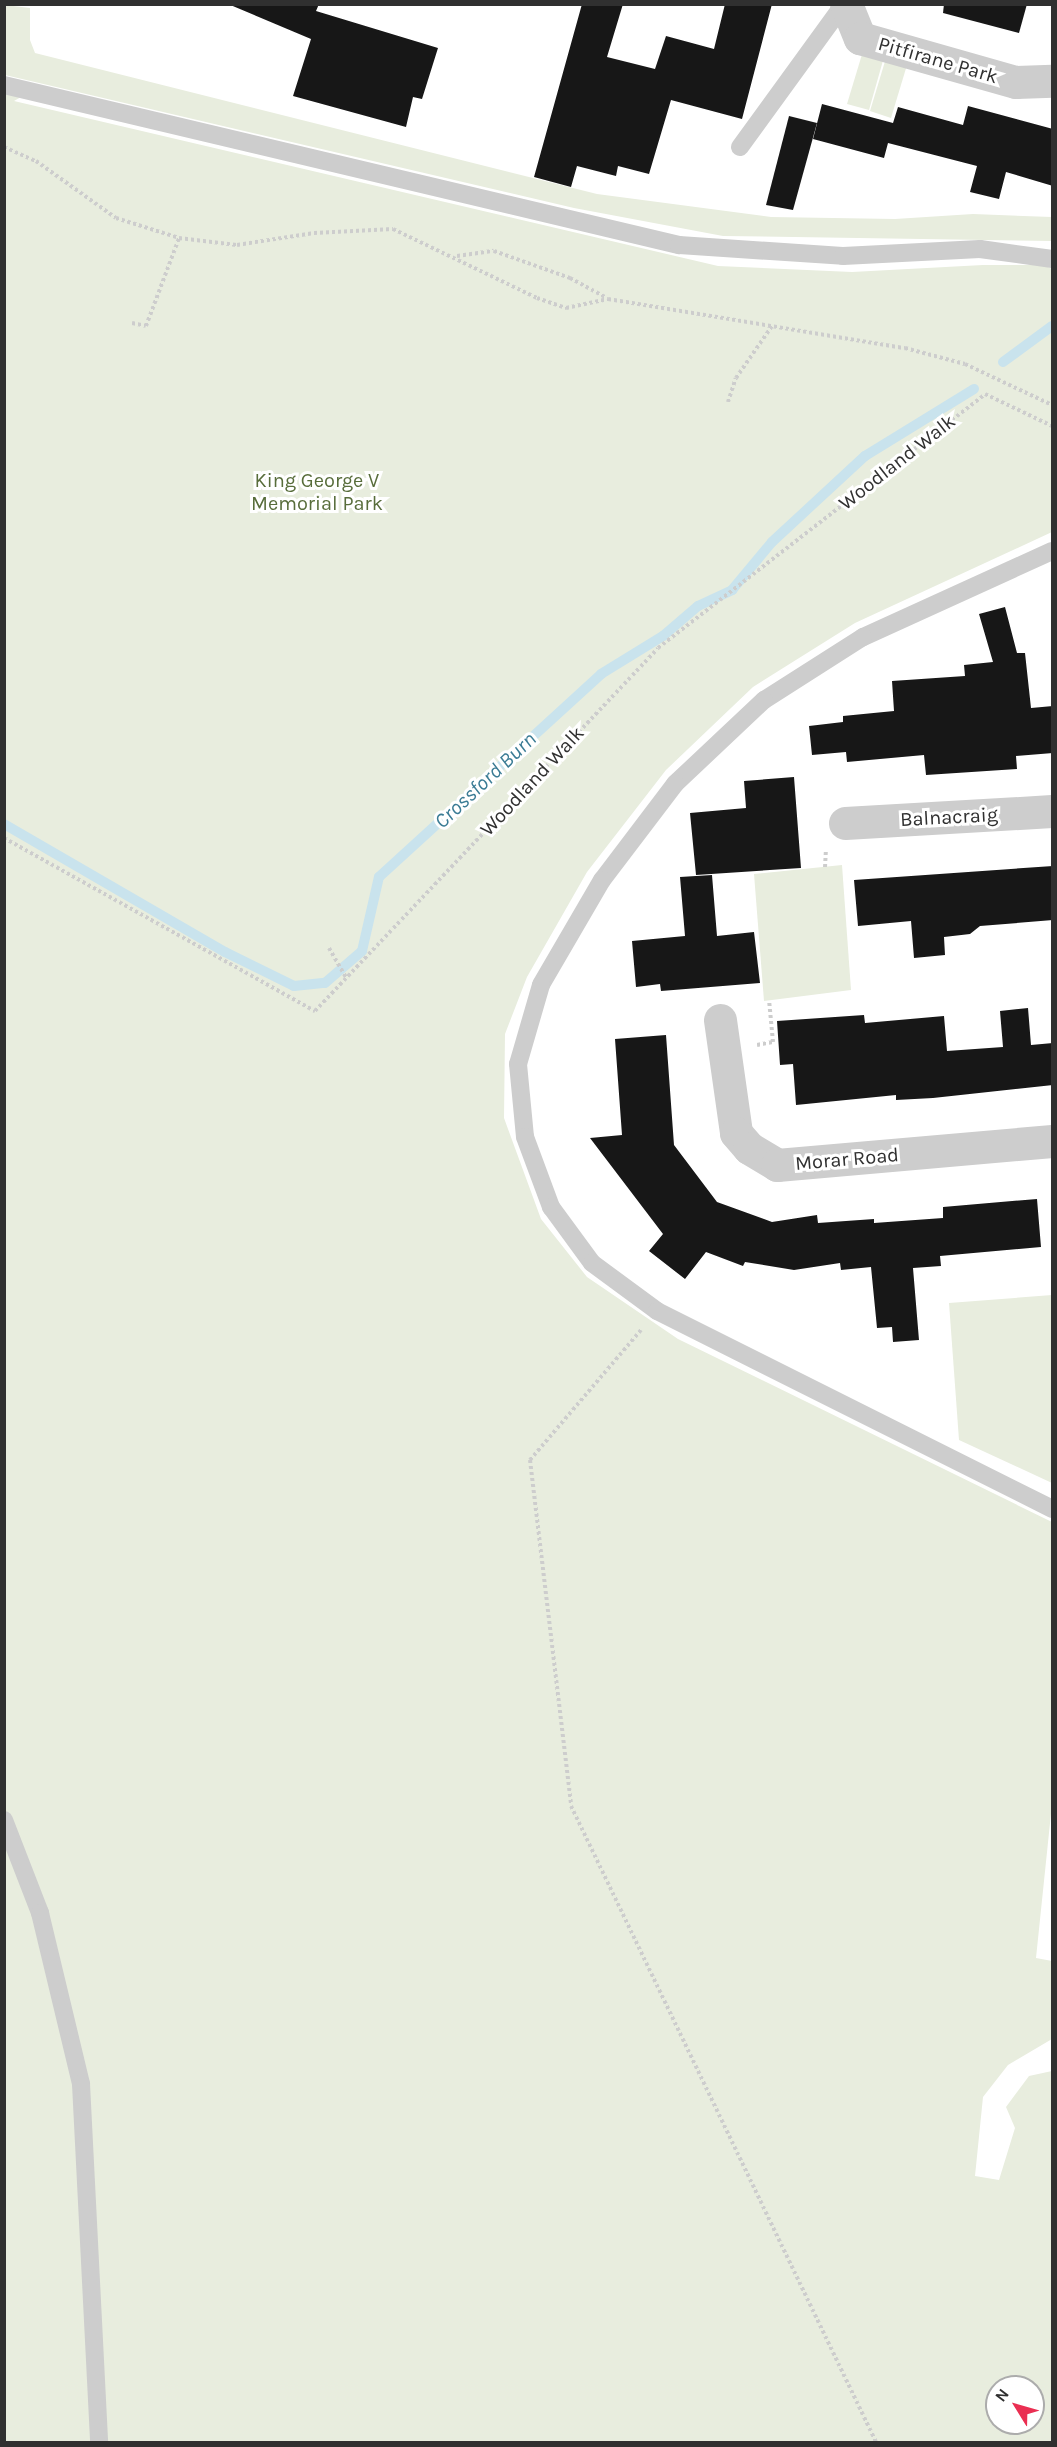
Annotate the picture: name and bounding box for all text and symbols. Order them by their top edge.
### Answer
street label: Pitfirane Park [875,31,1001,89]
street label: Woodland Walk [834,409,960,515]
park label: King George V Memorial Park [251,468,383,515]
street label: Woodland Walk [475,721,589,841]
water label: Crossford Burn [429,726,541,834]
street label: Balnacraig [899,802,999,832]
street label: Morar Road [794,1143,900,1175]
north arrow [985,2375,1045,2435]
text: N [991,2385,1013,2405]

